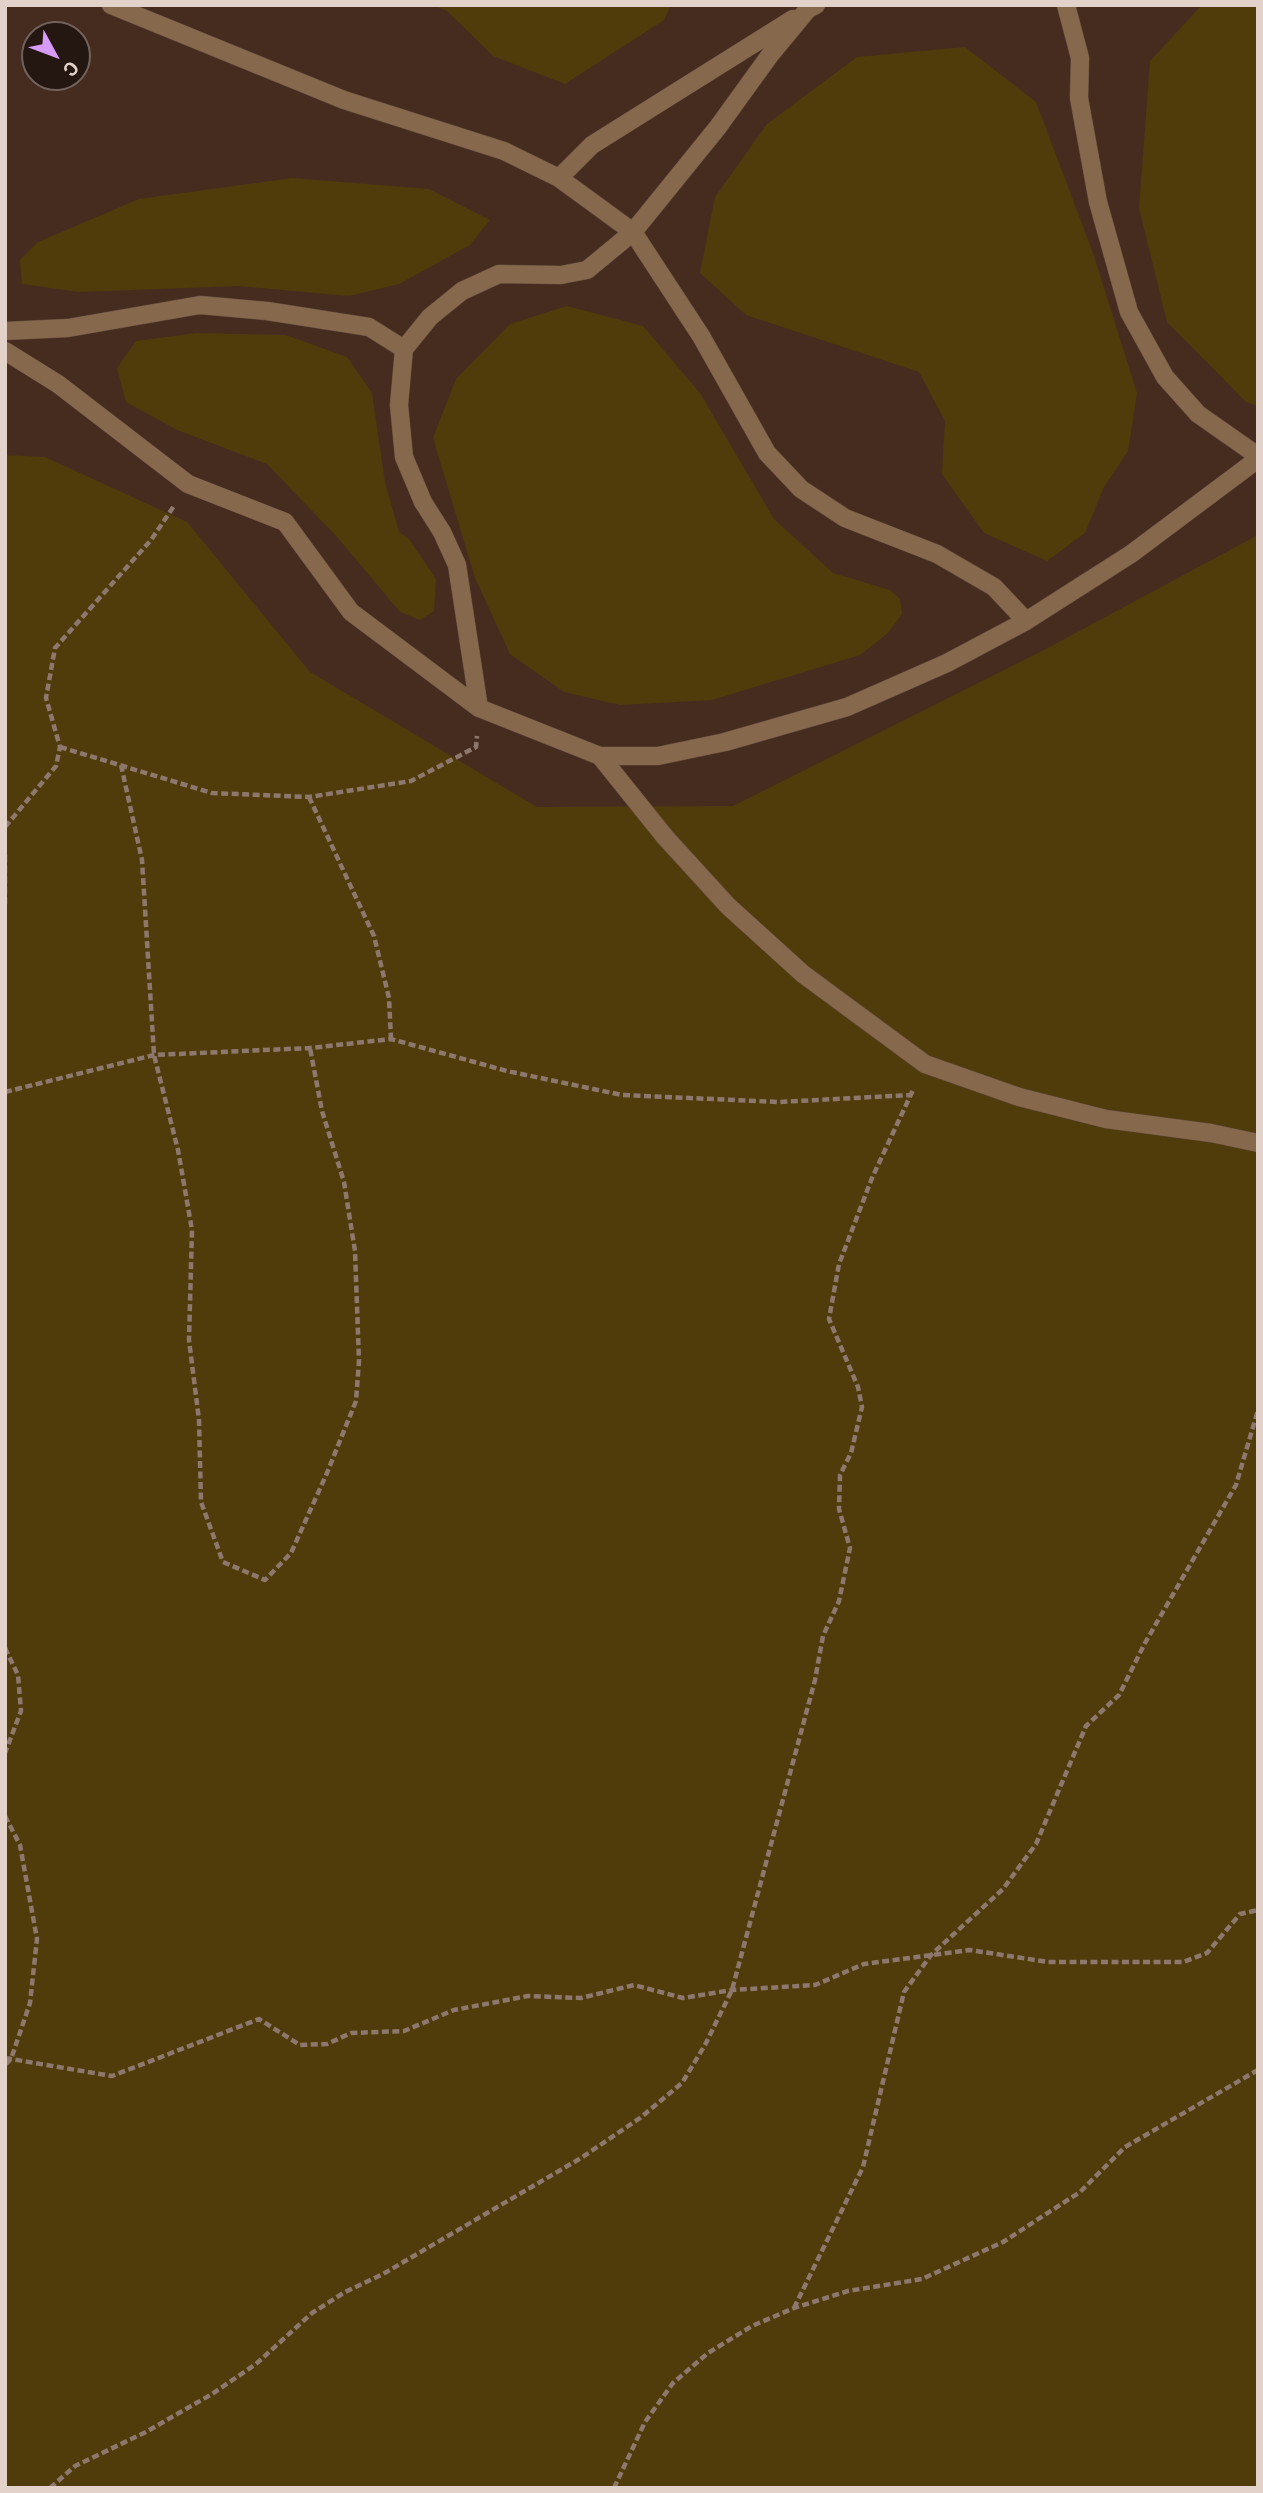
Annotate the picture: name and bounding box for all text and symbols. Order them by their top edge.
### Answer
north arrow [21,21,91,91]
text: С [58,57,83,81]

